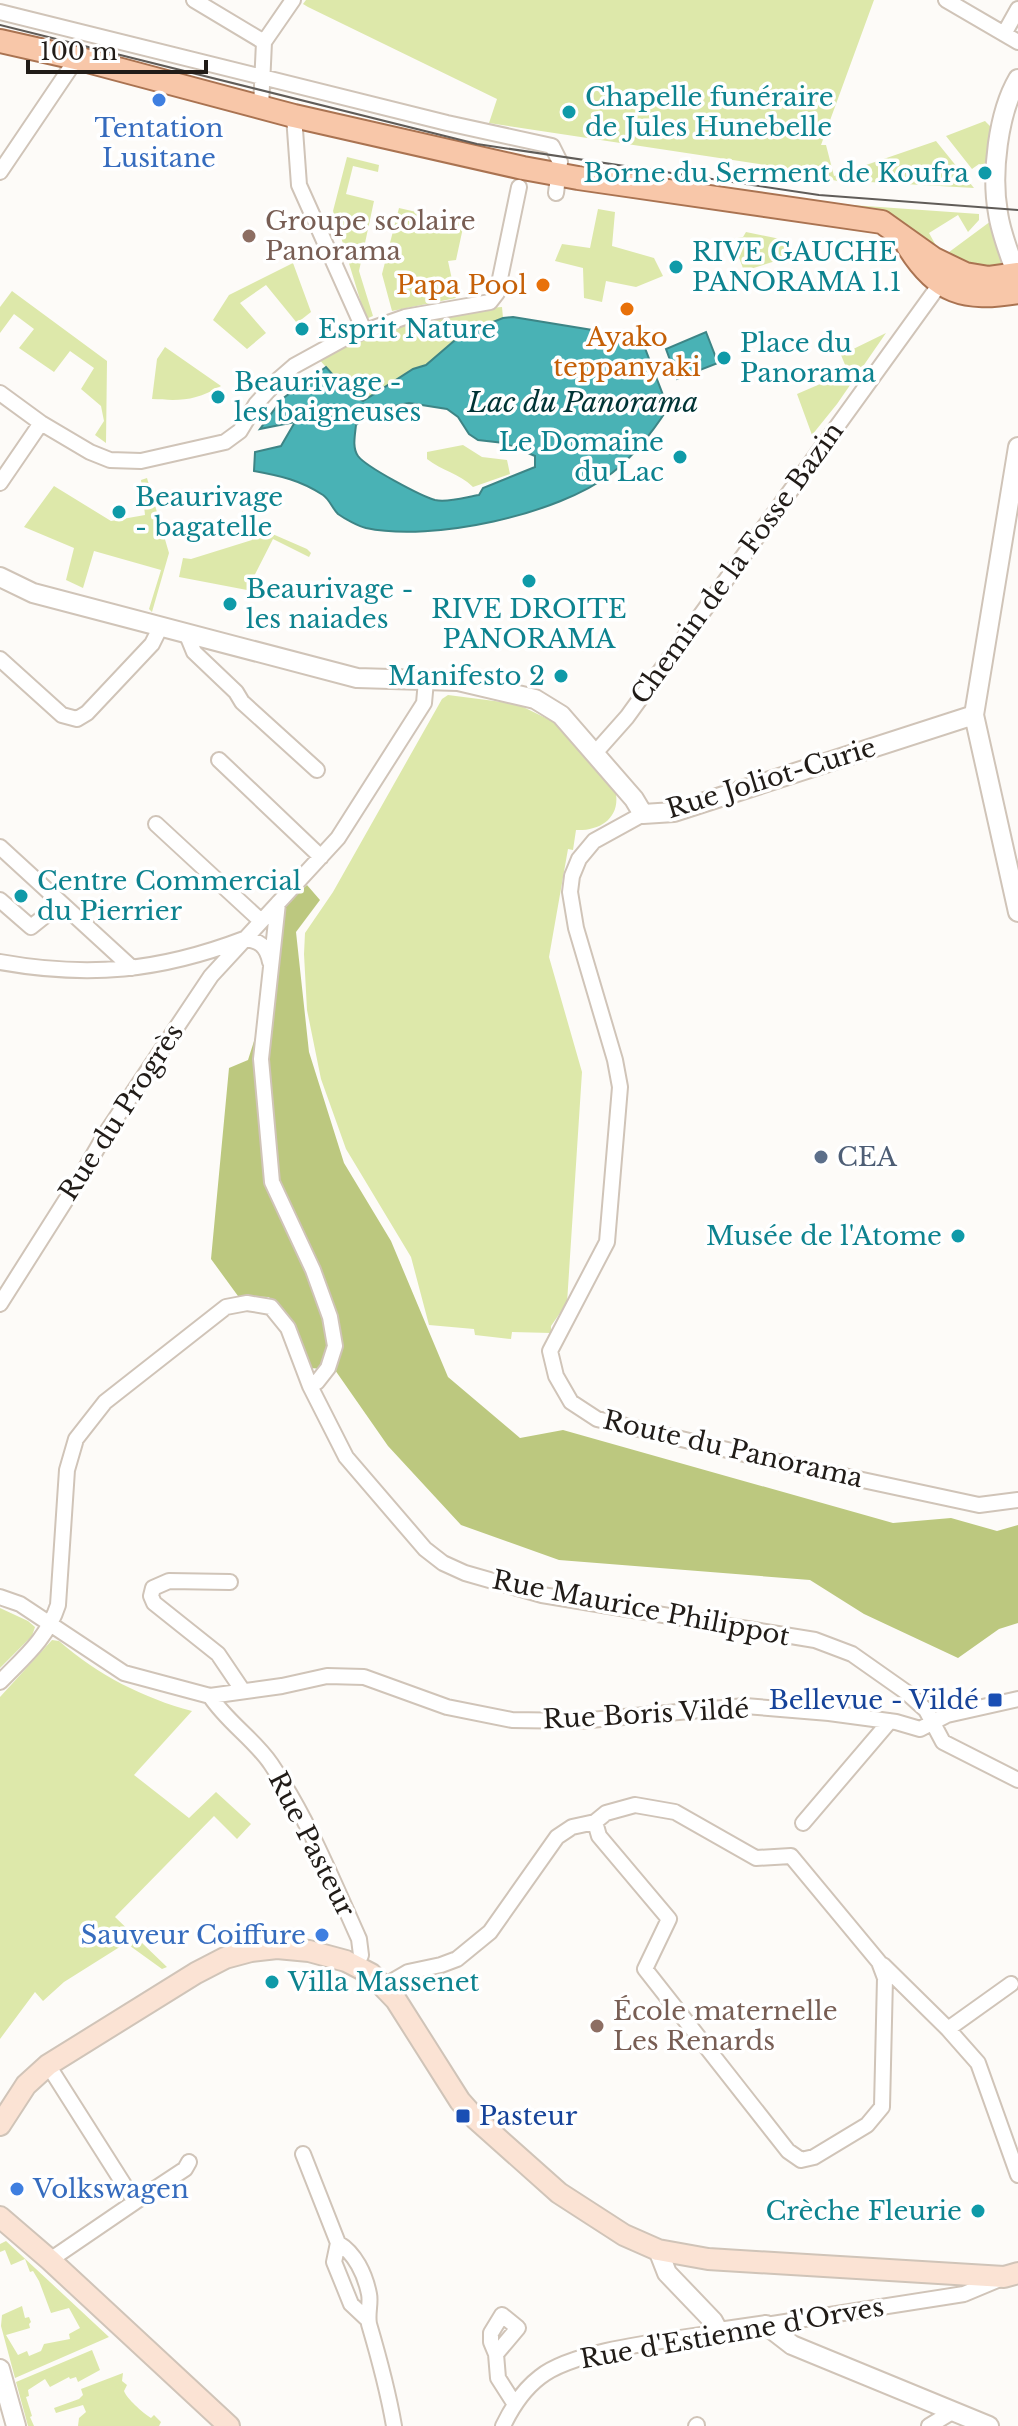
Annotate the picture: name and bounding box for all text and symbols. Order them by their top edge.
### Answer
scale bar [28,24,206,74]
text: 100 m [40,37,118,66]
place label: Chapelle funéraire de Jules Hunebelle [585,81,834,143]
marker: Tentation Lusitane [150,91,168,109]
marker: Chapelle funéraire de Jules Hunebelle [560,103,578,121]
place label: Tentation Lusitane [95,112,223,174]
place label: Borne du Serment de Koufra [584,157,970,189]
marker: Borne du Serment de Koufra [976,164,994,182]
place label: Groupe scolaire Panorama [265,205,476,267]
marker: Groupe scolaire Panorama [240,227,258,245]
place label: RIVE GAUCHE PANORAMA 1.1 [692,236,901,298]
marker: RIVE GAUCHE PANORAMA 1.1 [667,258,685,276]
place label: Papa Pool [396,269,527,301]
marker: Papa Pool [534,276,552,294]
marker: Ayako teppanyaki [618,300,636,318]
place label: Esprit Nature [318,313,496,345]
marker: Esprit Nature [293,320,311,338]
place label: Ayako teppanyaki [553,321,701,383]
place label: Place du Panorama [740,327,877,389]
marker: Place du Panorama [715,349,733,367]
place label: Beaurivage - les baigneuses [234,366,421,428]
water label: Lac du Panorama [467,385,698,420]
marker: Beaurivage - les baigneuses [209,388,227,406]
street label: Chemin de la Fosse Bazin [624,416,850,710]
place label: Le Domaine du Lac [499,426,664,488]
marker: Le Domaine du Lac [671,448,689,466]
place label: Beaurivage - bagatelle [135,481,283,543]
marker: Beaurivage - bagatelle [110,503,128,521]
marker: RIVE DROITE PANORAMA [520,572,538,590]
place label: Beaurivage - les naiades [246,573,414,635]
place label: RIVE DROITE PANORAMA [431,593,627,655]
marker: Beaurivage - les naiades [221,595,239,613]
place label: Manifesto 2 [388,660,545,692]
marker: Manifesto 2 [552,667,570,685]
street label: Rue Joliot-Curie [662,731,880,825]
place label: Centre Commercial du Pierrier [37,865,301,927]
marker: Centre Commercial du Pierrier [12,887,30,905]
street label: Rue du Progrès [52,1018,190,1206]
place label: CEA [837,1141,898,1173]
marker: CEA [812,1148,830,1166]
place label: Musée de l'Atome [706,1220,942,1252]
marker: Musée de l'Atome [949,1227,967,1245]
street label: Route du Panorama [600,1404,866,1495]
street label: Rue Maurice Philippot [490,1563,792,1653]
place label: Bellevue - Vildé [769,1684,979,1716]
marker: Bellevue - Vildé [986,1691,1004,1709]
street label: Rue Boris Vildé [542,1693,750,1735]
street label: Rue Pasteur [262,1766,363,1922]
place label: Sauveur Coiffure [81,1919,306,1951]
marker: Sauveur Coiffure [313,1926,331,1944]
place label: Villa Massenet [287,1966,480,1998]
marker: Villa Massenet [263,1973,281,1991]
place label: École maternelle Les Renards [613,1995,838,2057]
marker: École maternelle Les Renards [588,2017,606,2035]
place label: Pasteur [479,2100,578,2132]
marker: Pasteur [454,2107,472,2125]
place label: Volkswagen [32,2173,189,2205]
marker: Volkswagen [8,2180,26,2198]
place label: Crèche Fleurie [766,2195,962,2227]
marker: Crèche Fleurie [969,2202,987,2220]
street label: Rue d'Estienne d'Orves [578,2291,886,2375]

